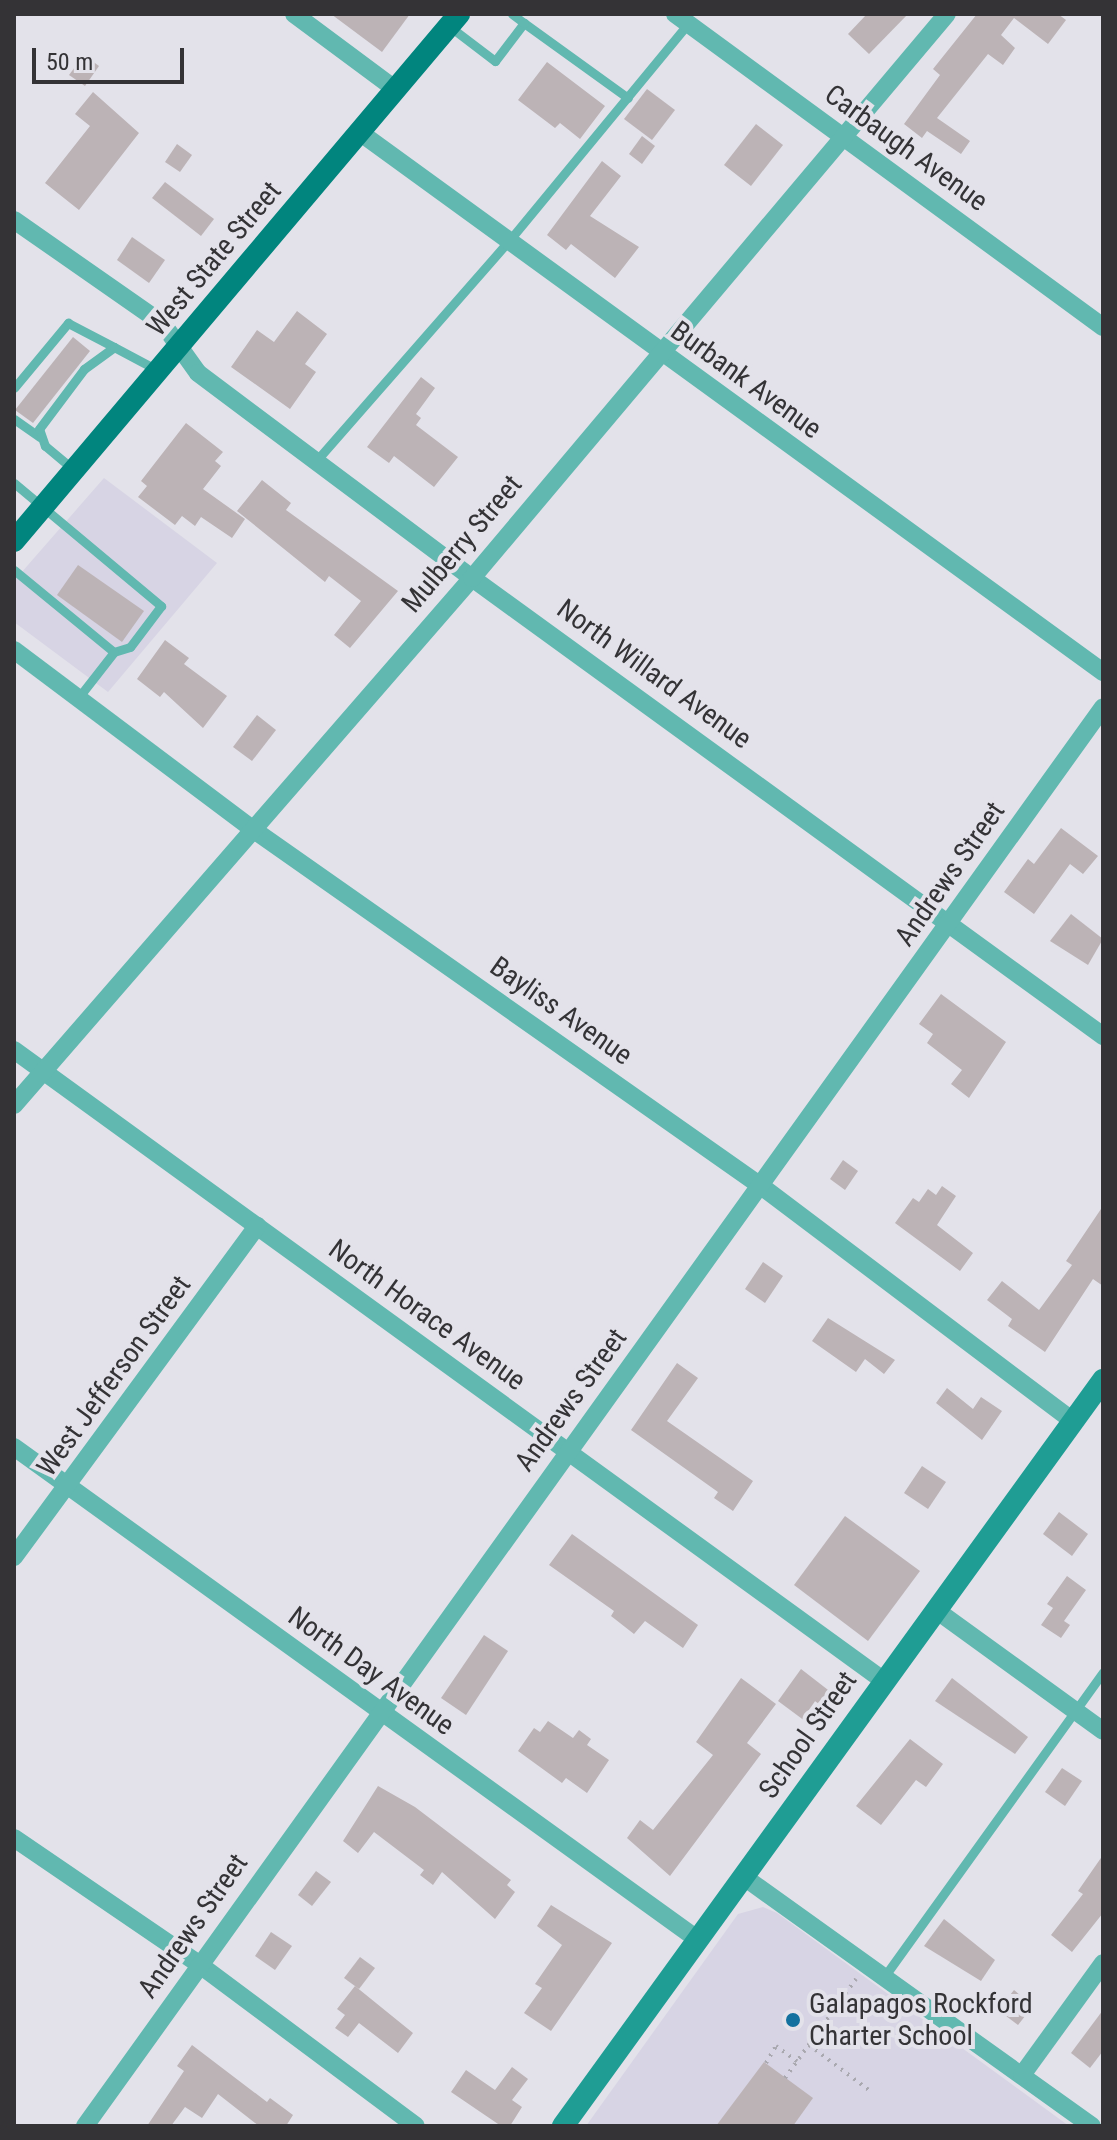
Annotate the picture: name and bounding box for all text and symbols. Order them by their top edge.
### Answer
scale bar [36,32,188,82]
text: 50 m [46,48,93,76]
street label: Carbaugh Avenue [818,78,994,218]
street label: West State Street [140,175,288,343]
street label: Burbank Avenue [664,314,828,446]
street label: Mulberry Street [395,468,529,620]
street label: North Willard Avenue [550,592,758,756]
street label: Andrews Street [888,796,1012,952]
street label: Bayliss Avenue [484,950,638,1072]
street label: North Horace Avenue [322,1232,532,1398]
street label: West Jefferson Street [30,1269,198,1483]
street label: Andrews Street [508,1322,634,1478]
street label: North Day Avenue [282,1600,460,1742]
street label: School Street [752,1665,864,1805]
street label: Andrews Street [131,1848,255,2004]
place label: Galapagos Rockford Charter School [809,1987,1033,2053]
marker: Galapagos Rockford Charter School [784,2011,802,2029]

